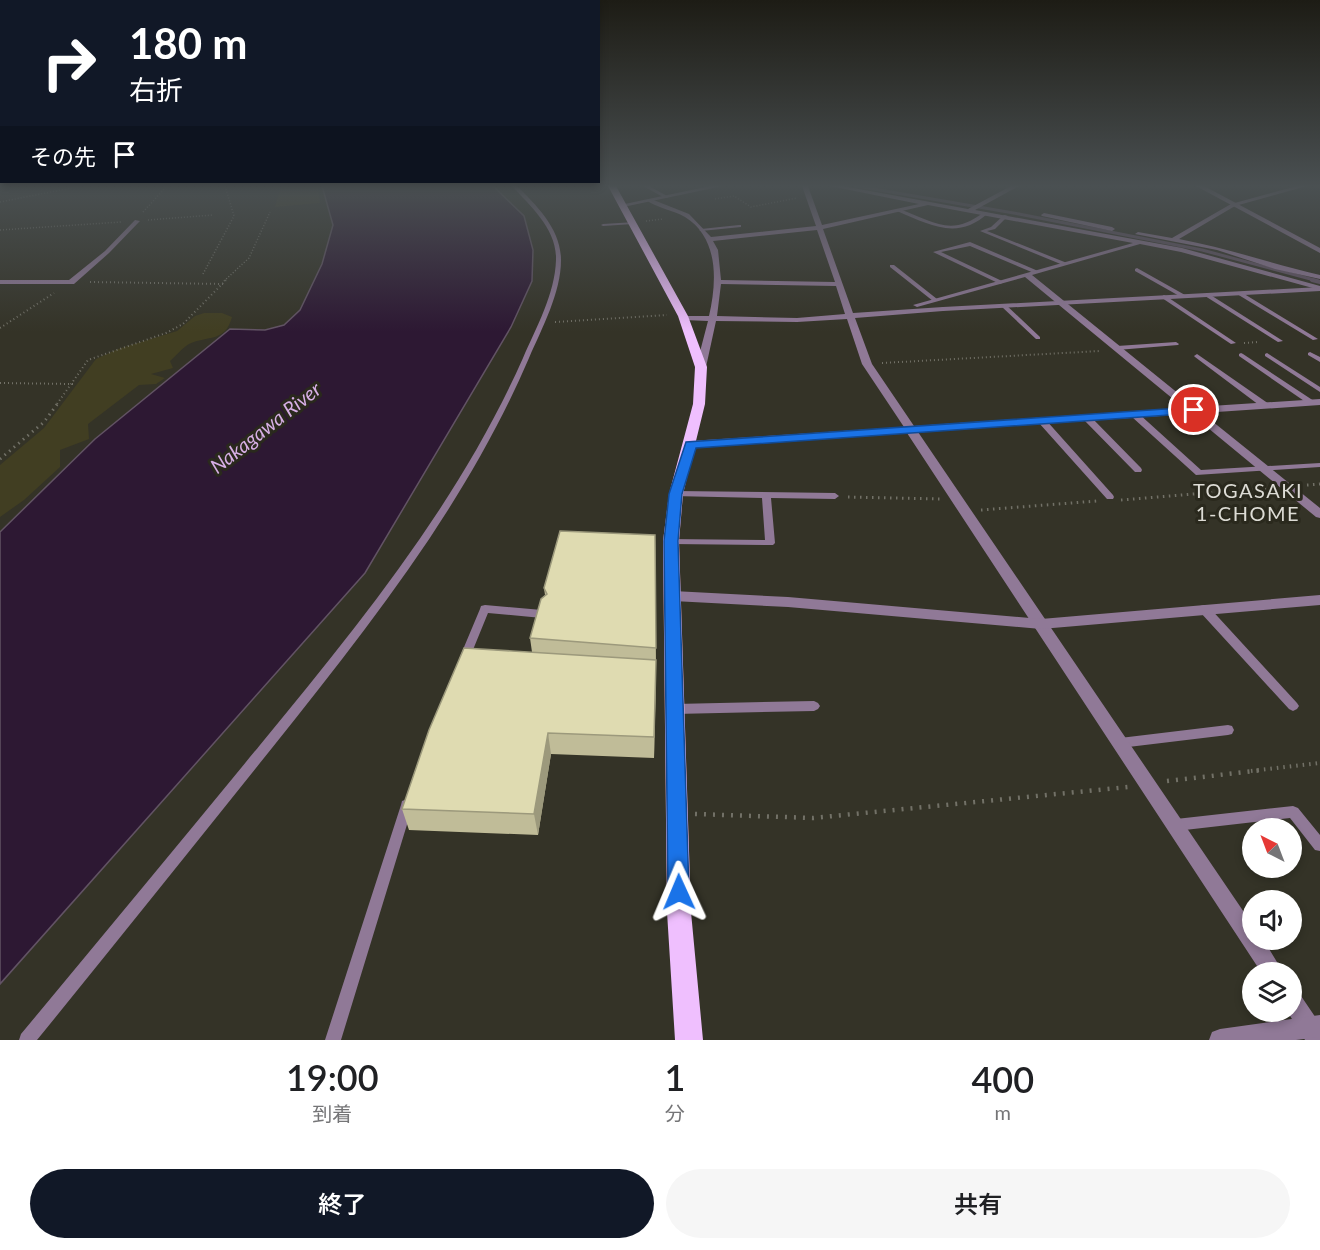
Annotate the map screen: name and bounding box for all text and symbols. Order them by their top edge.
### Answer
text: 180 m [129,18,247,68]
icon: right [30,24,108,102]
text: 右折 [129,73,183,106]
icon: arrive [108,138,141,171]
text: その先 [30,143,96,170]
water label: Nakagawa River [205,376,326,478]
pin [1168,384,1219,435]
icon: arrive [1177,393,1210,426]
district label: TOGASAKI 1-CHOME [1193,478,1303,525]
north arrow [1242,818,1302,878]
map controls [1242,818,1302,1022]
position arrow [647,860,711,924]
button: sound [1242,890,1302,950]
button: layers [1242,962,1302,1022]
text: 19:00 [286,1055,379,1099]
text: 1 [665,1055,685,1099]
text: 400 [971,1057,1034,1101]
text: m [994,1100,1011,1124]
text: 到着 [312,1101,352,1125]
text: 分 [665,1101,685,1125]
button: 終了 [30,1169,654,1238]
button: 共有 [666,1169,1290,1238]

